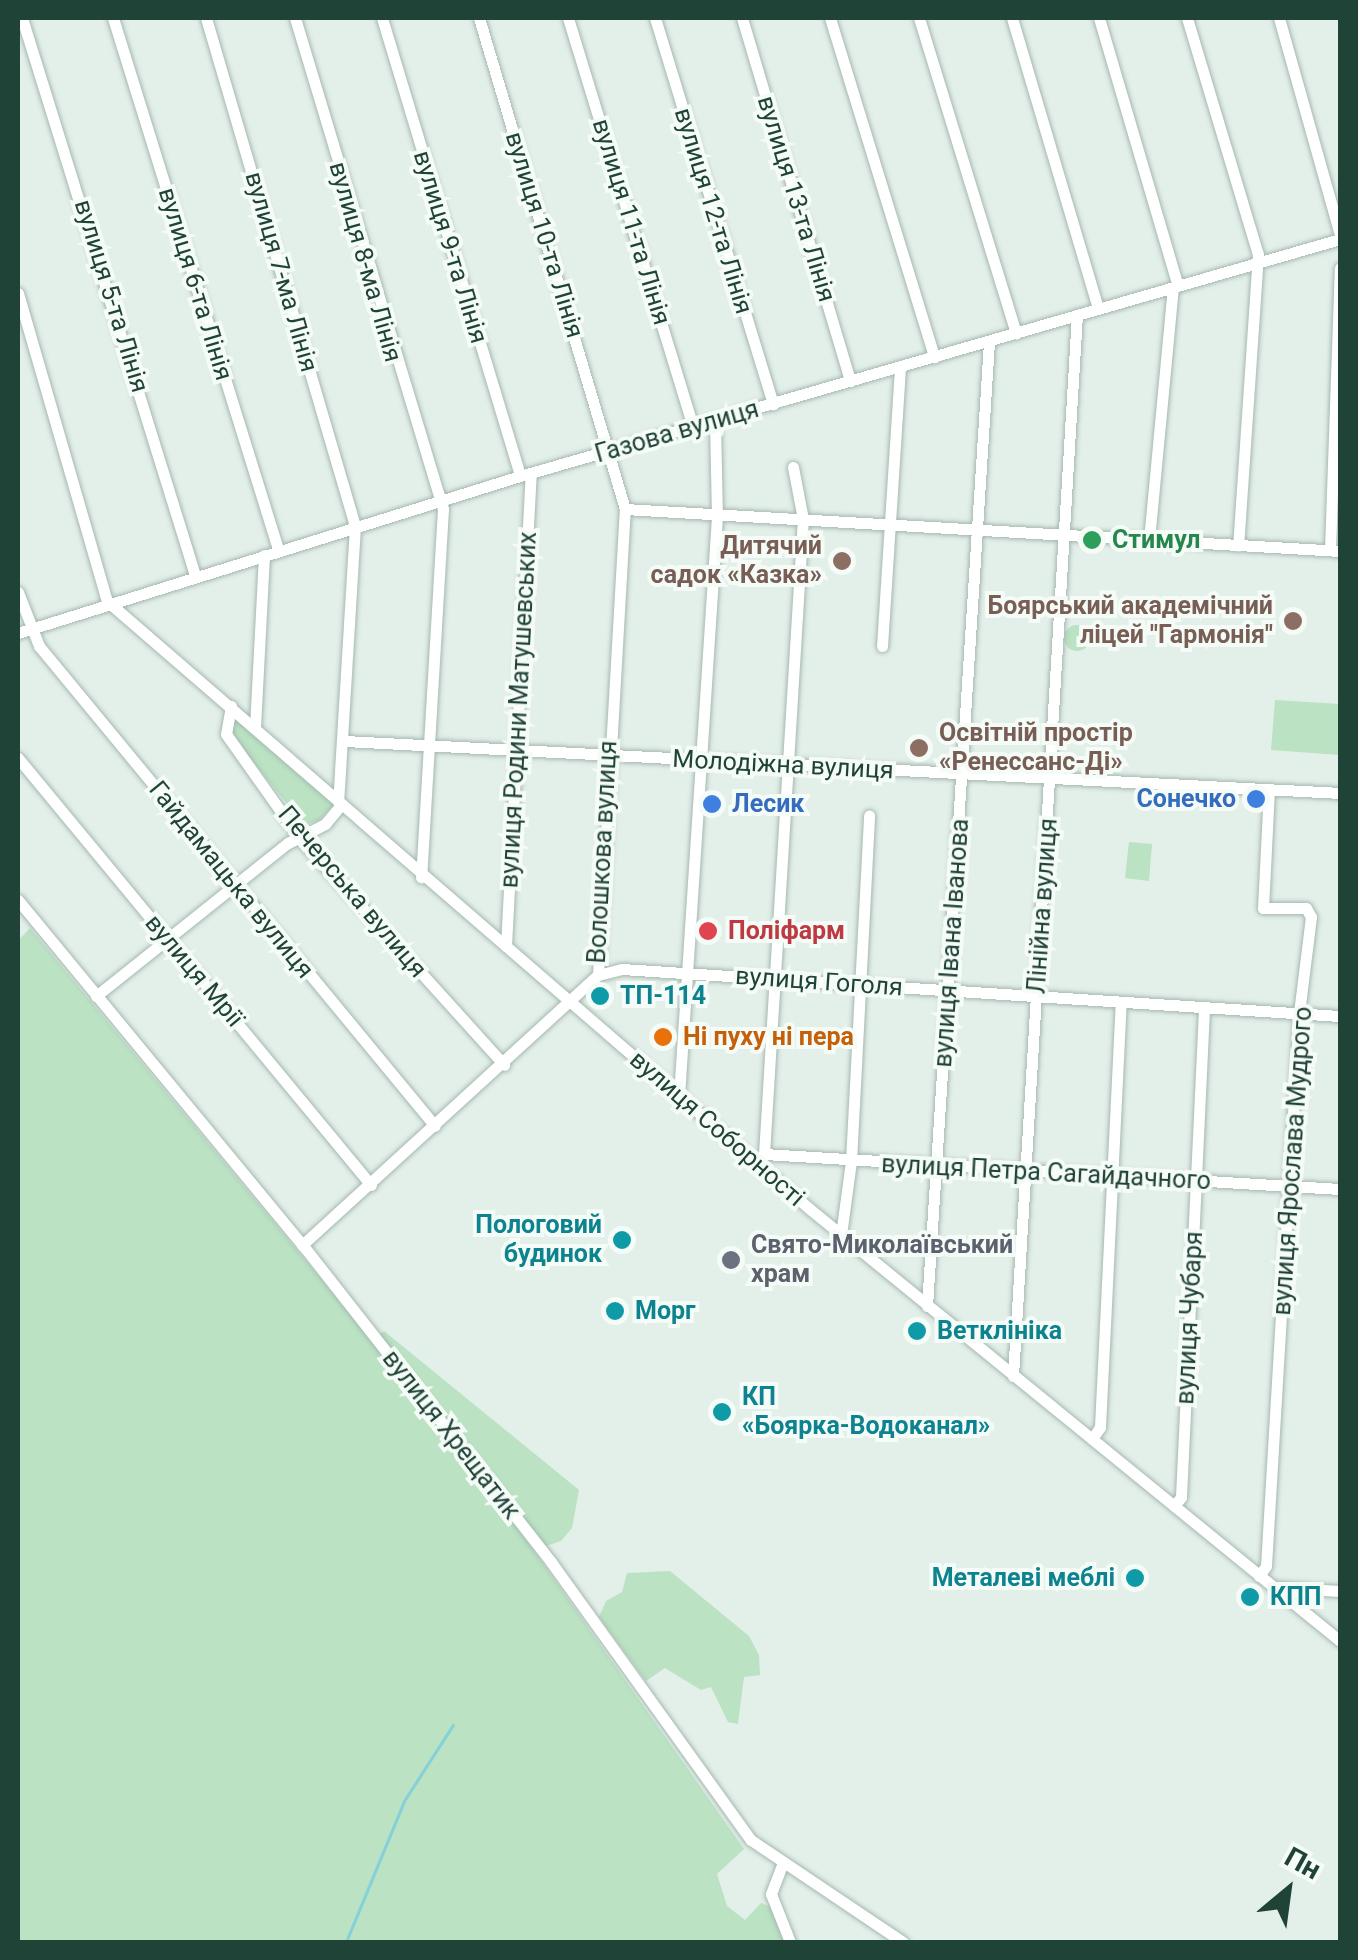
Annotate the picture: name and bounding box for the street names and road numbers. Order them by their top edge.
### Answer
street label: вулиця 13-та Лінія [750,92,842,306]
street label: вулиця 12-та Лінія [667,104,759,318]
street label: вулиця 11-та Лінія [585,115,677,329]
street label: вулиця 10-та Лінія [498,128,590,342]
street label: вулиця 9-та Лінія [406,147,494,347]
street label: вулиця 8-ма Лінія [322,159,408,365]
street label: вулиця 7-ма Лінія [238,169,324,375]
street label: вулиця 6-та Лінія [151,184,239,384]
street label: вулиця 5-та Лінія [67,196,155,396]
street label: Газова вулиця [592,394,762,470]
street label: вулиця Родини Матушевських [495,531,543,889]
street label: Волошкова вулиця [582,740,624,964]
street label: Молодіжна вулиця [672,744,894,786]
street label: Гайдамацька вулиця [142,775,320,985]
street label: Печерська вулиця [271,800,433,984]
street label: Лінійна вулиця [1022,817,1064,995]
street label: вулиця Івана Іванова [928,818,976,1068]
street label: вулиця Мрії [138,909,250,1033]
street label: вулиця Гоголя [734,961,904,1003]
street label: вулиця Ярослава Мудрого [1267,1006,1319,1316]
street label: вулиця Соборності [623,1045,811,1213]
street label: вулиця Петра Сагайдачного [880,1149,1212,1197]
street label: вулиця Чубаря [1170,1231,1210,1405]
street label: вулиця Хрещатик [376,1344,526,1526]

